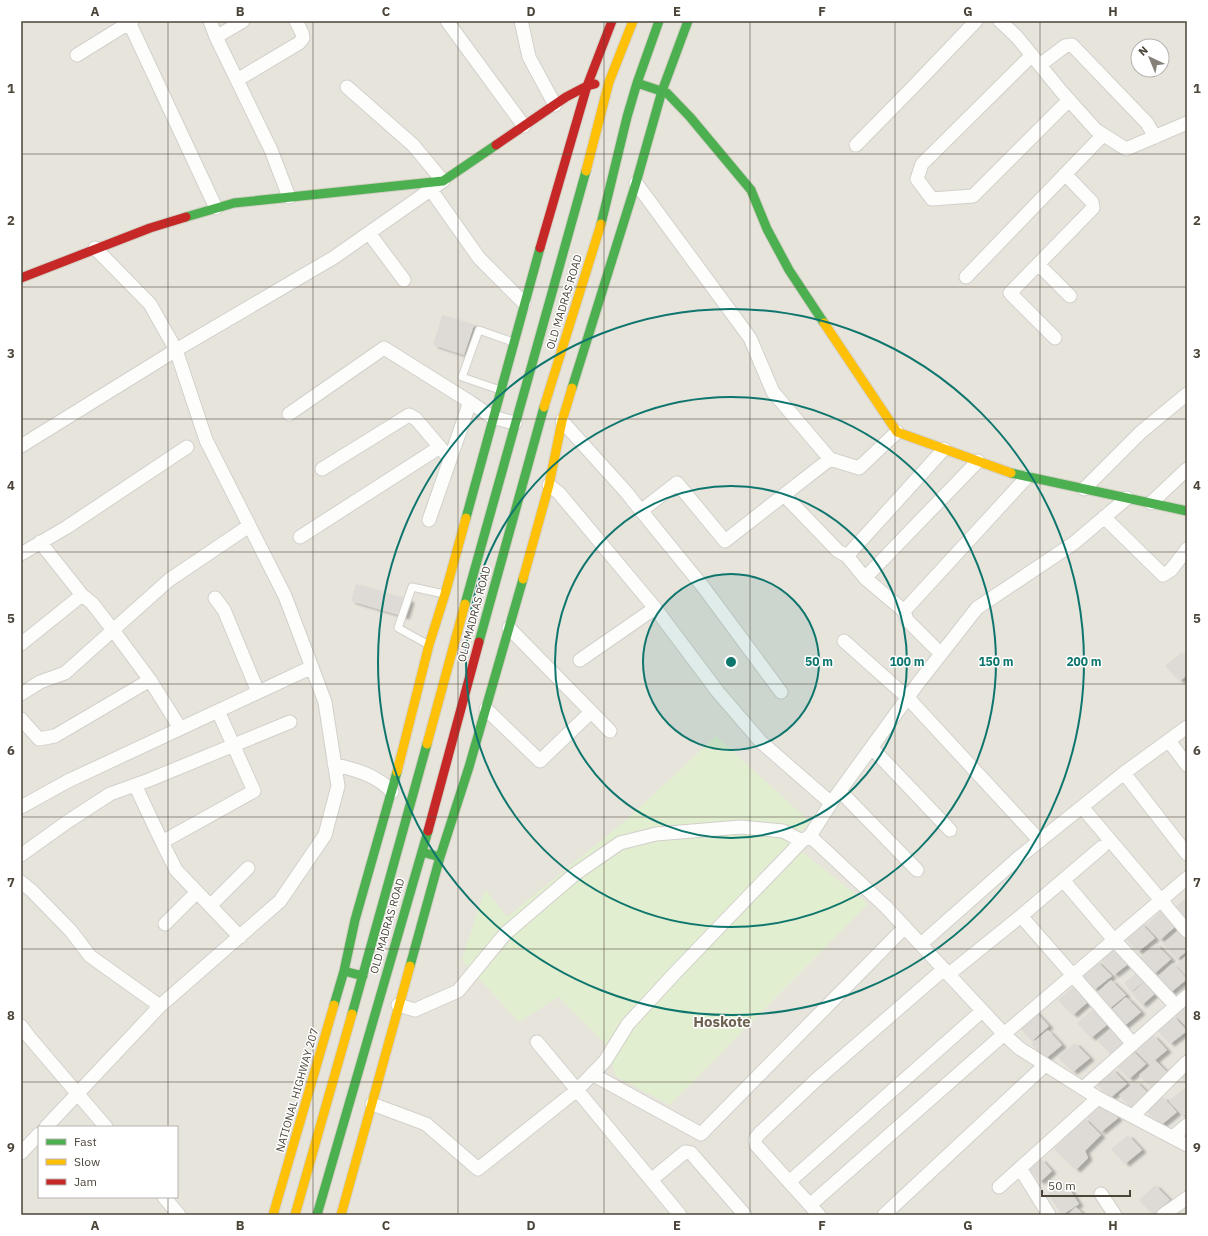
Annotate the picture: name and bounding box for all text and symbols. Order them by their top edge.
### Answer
text: A [91,3,100,20]
text: B [236,3,245,20]
text: C [382,3,391,20]
text: D [526,3,536,20]
text: E [673,3,681,20]
text: F [818,3,826,20]
text: G [963,3,973,20]
text: H [1108,3,1118,20]
north arrow [1130,38,1170,78]
text: N [1135,43,1151,59]
text: 1 [7,80,15,97]
text: 1 [1193,80,1201,97]
text: 2 [7,212,15,229]
text: 2 [1193,212,1201,229]
street label: OLD MADRAS ROAD [543,253,585,351]
text: 3 [7,345,15,362]
text: 3 [1193,345,1201,362]
text: 4 [7,477,15,494]
text: 4 [1193,477,1201,494]
street label: OLD MADRAS ROAD [454,565,494,663]
text: 5 [7,610,15,627]
text: 5 [1193,610,1201,627]
text: 50 m [805,654,833,669]
text: 100 m [889,654,925,669]
text: 150 m [978,654,1014,669]
text: 200 m [1066,654,1102,669]
centre of rings [724,655,738,669]
text: 6 [7,742,15,759]
text: 6 [1193,742,1201,759]
text: 7 [7,874,15,891]
text: 7 [1193,874,1201,891]
street label: OLD MADRAS ROAD [367,877,407,975]
text: 8 [7,1007,15,1024]
text: 8 [1193,1007,1201,1024]
district label: Hoskote [693,1012,751,1031]
street label: NATIONAL HIGHWAY 207 [273,1026,321,1154]
legend [38,1126,178,1198]
text: Fast [74,1134,97,1149]
text: 9 [7,1139,15,1156]
text: 9 [1193,1139,1201,1156]
text: Slow [74,1154,100,1169]
scale bar [1042,1172,1130,1198]
text: Jam [74,1174,97,1189]
text: 50 m [1048,1178,1076,1193]
text: A [91,1217,100,1234]
text: B [236,1217,245,1234]
text: C [382,1217,391,1234]
text: D [526,1217,536,1234]
text: E [673,1217,681,1234]
text: F [818,1217,826,1234]
text: G [963,1217,973,1234]
text: H [1108,1217,1118,1234]

